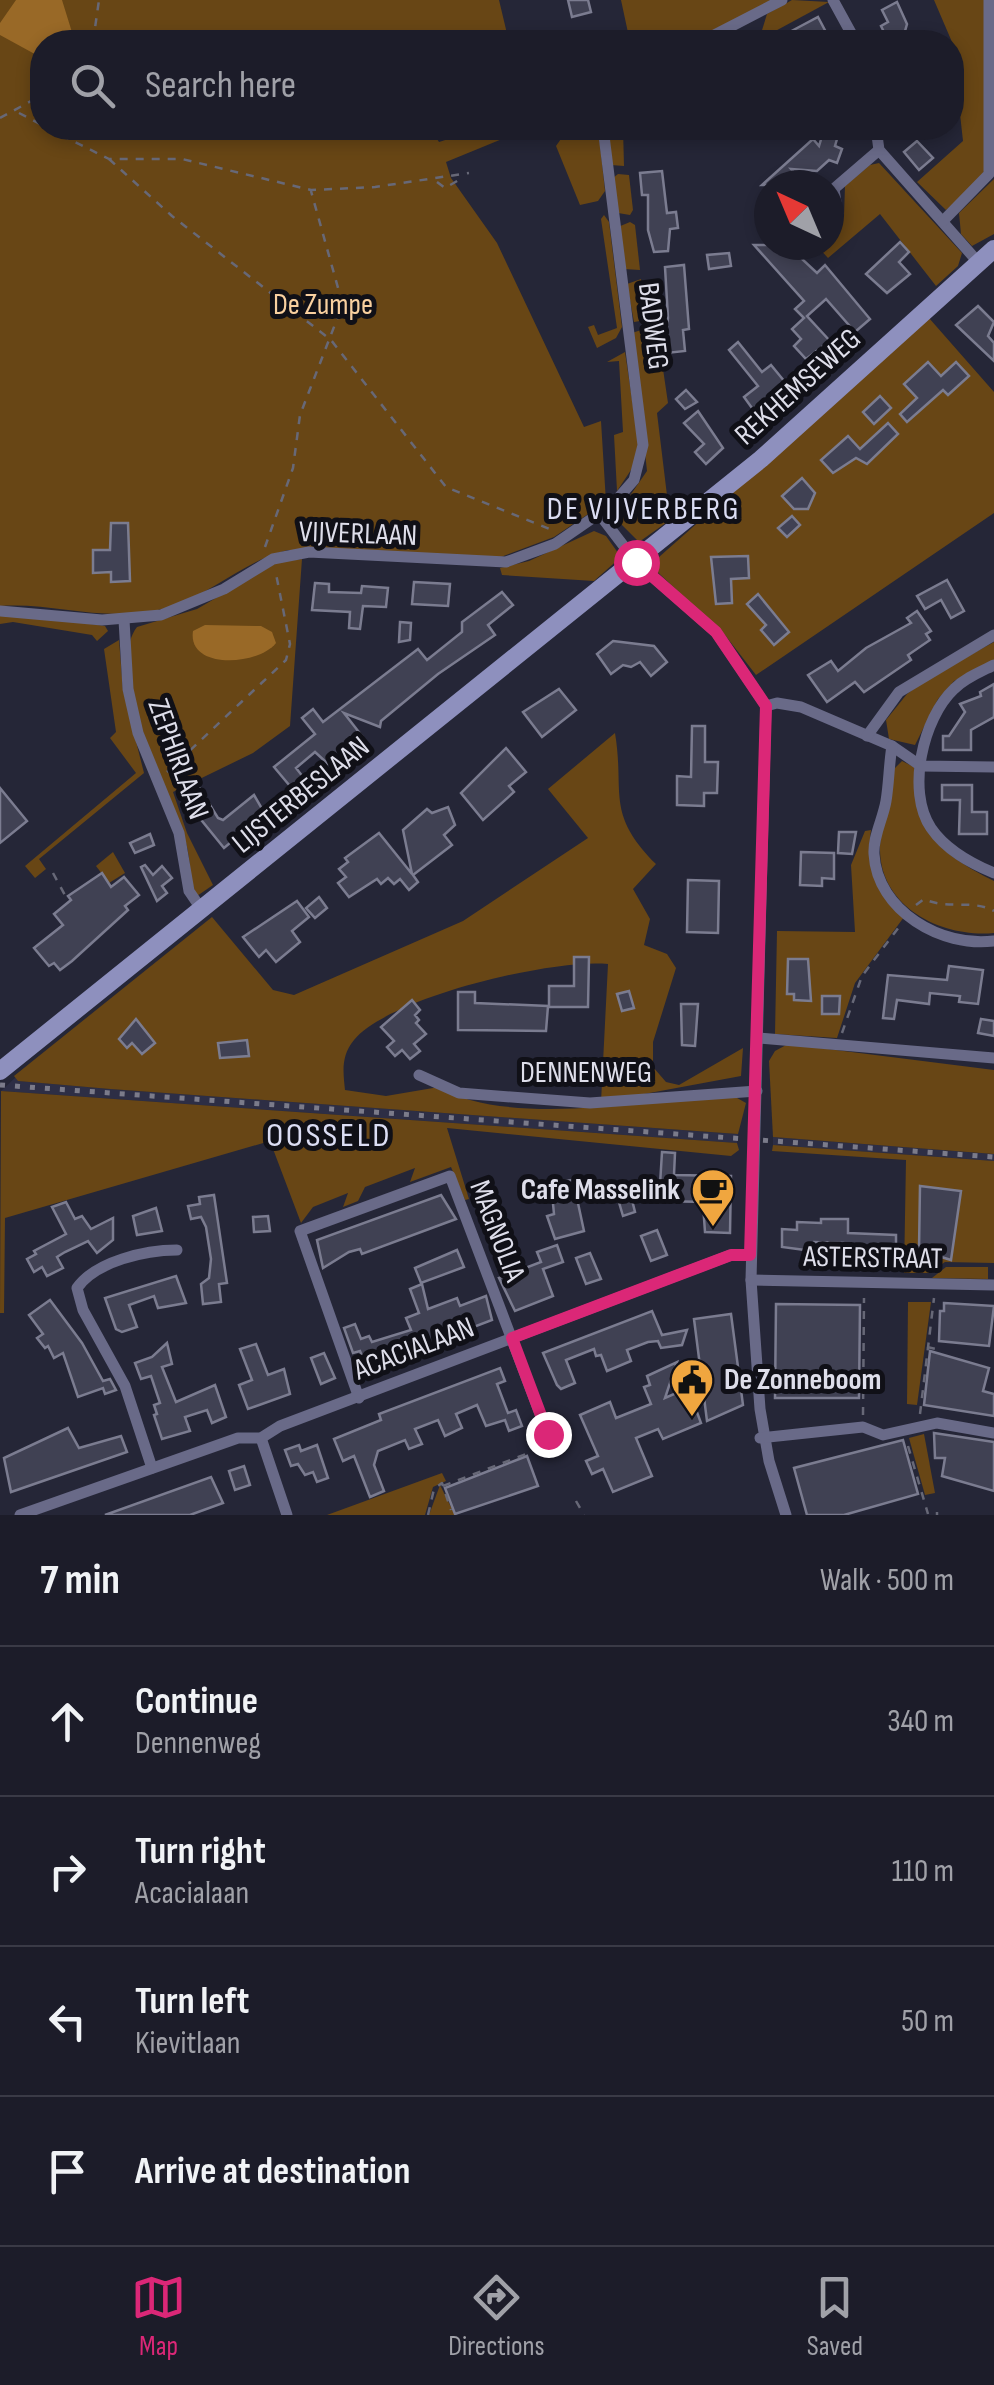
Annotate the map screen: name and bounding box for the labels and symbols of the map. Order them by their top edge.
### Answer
north arrow [754,170,844,260]
street label: BADWEG [630,281,676,371]
park label: De Zumpe [273,287,373,323]
street label: REKHEMSEWEG [728,321,868,453]
district label: DE VIJVERBERG [547,490,741,529]
street label: VIJVERLAAN [298,514,418,554]
route start [614,540,660,586]
street label: ZEPHIRLAAN [140,694,216,824]
street label: LIJSTERBESLAAN [225,729,377,861]
street label: DENNENWEG [520,1055,652,1091]
district label: OOSSELD [266,1114,392,1157]
cafe icon: Cafe Masselink [690,1167,736,1228]
place label: Cafe Masselink [521,1172,680,1208]
street label: MAGNOLIA [461,1175,533,1287]
street label: ASTERSTRAAT [802,1239,943,1277]
street label: ACACIALAAN [348,1310,479,1389]
public building icon: De Zonneboom [669,1357,715,1418]
place label: De Zonneboom [724,1362,882,1398]
route end [526,1412,572,1458]

